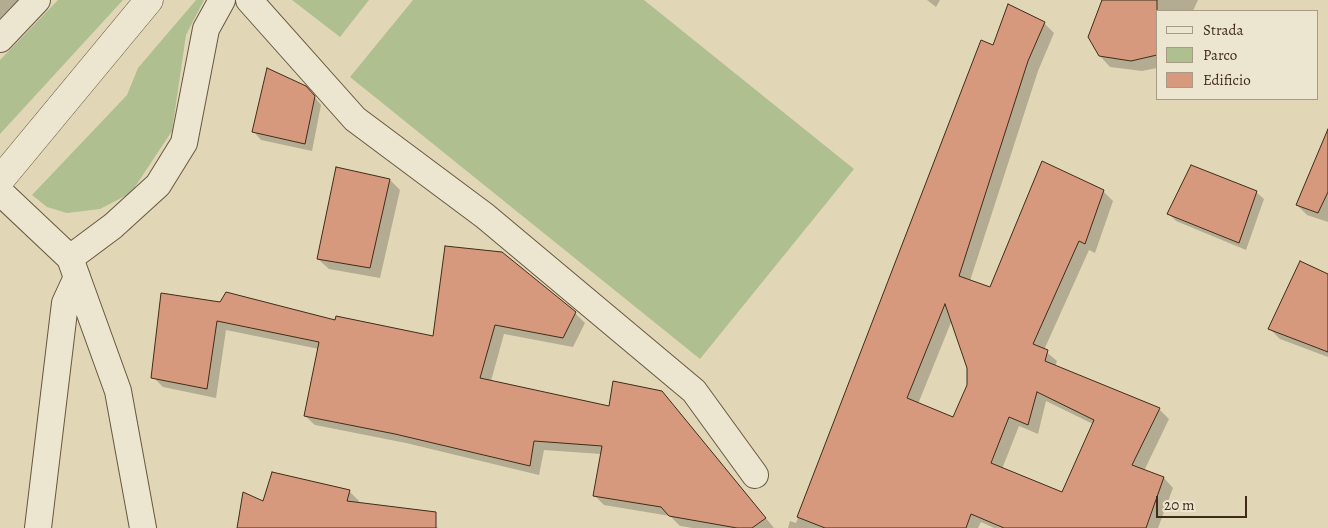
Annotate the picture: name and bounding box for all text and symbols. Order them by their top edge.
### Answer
legend [1156,10,1318,100]
text: Strada [1203,20,1244,40]
text: Parco [1203,45,1237,65]
text: Edificio [1203,70,1251,90]
scale bar [1158,486,1249,518]
text: 20 m [1164,495,1195,515]

